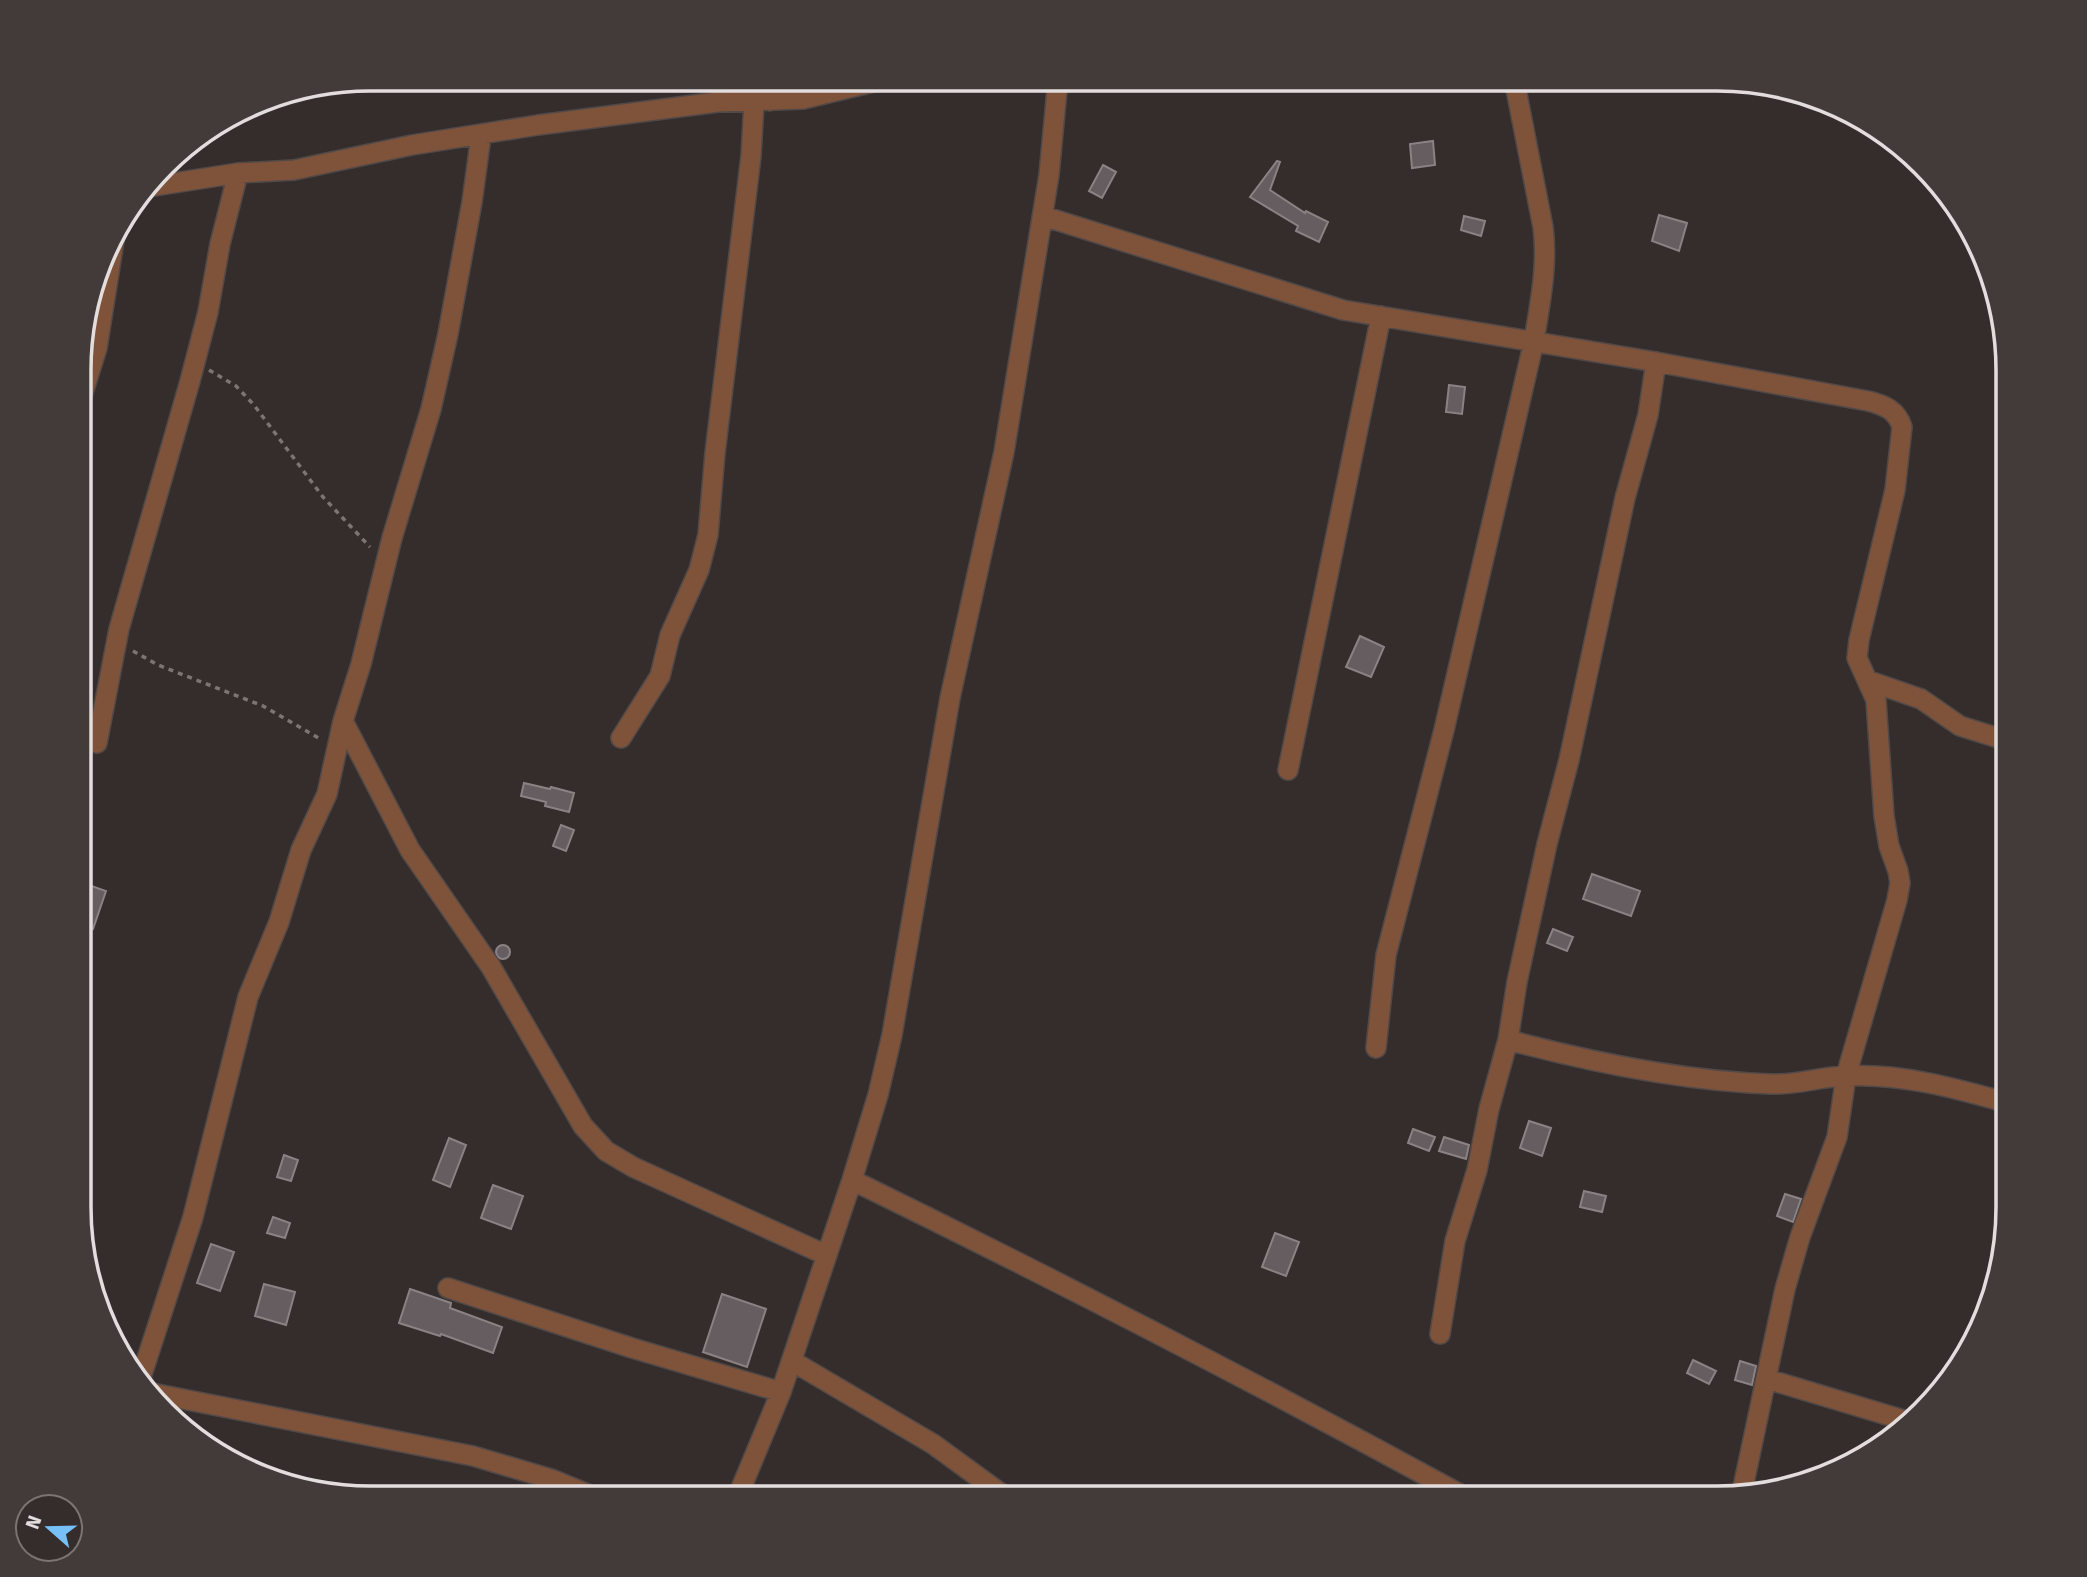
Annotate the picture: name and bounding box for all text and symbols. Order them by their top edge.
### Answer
north arrow [14,1493,84,1563]
text: N [21,1512,46,1532]

